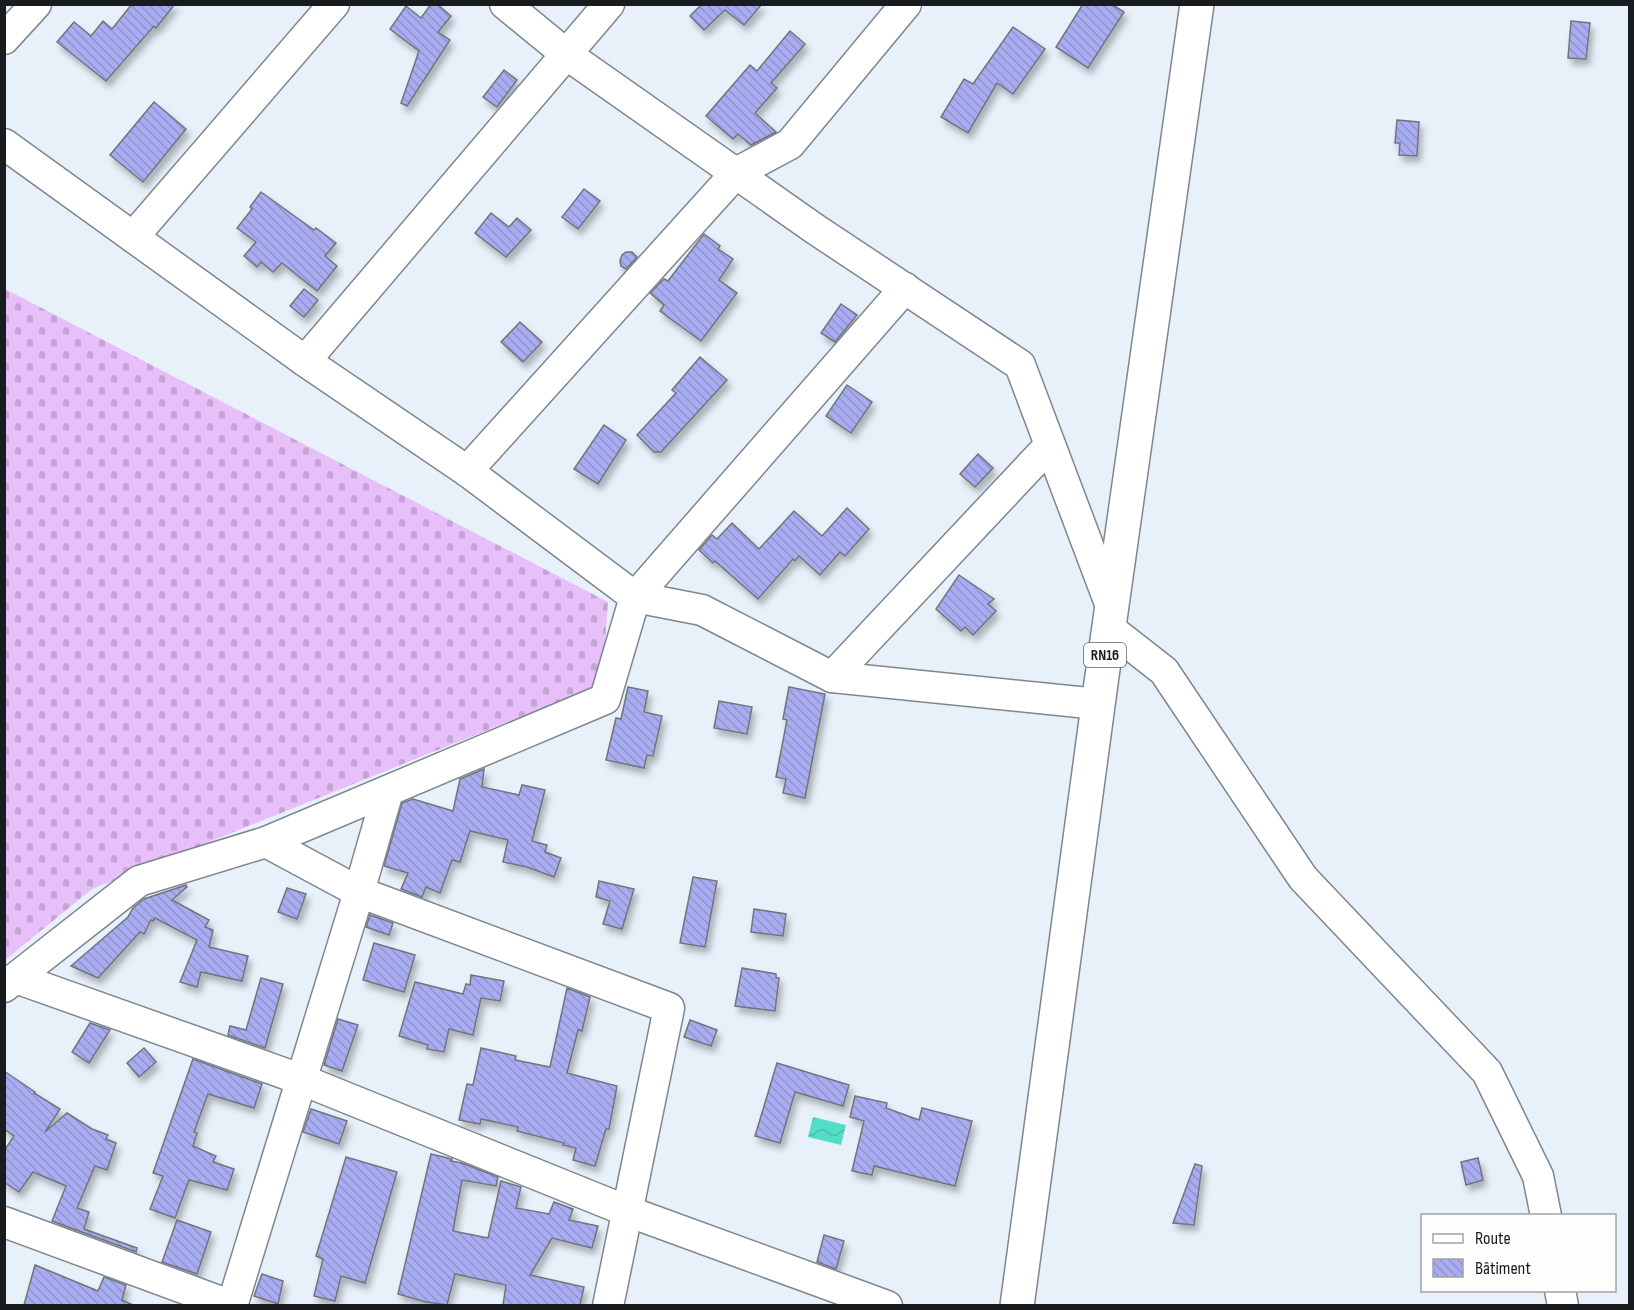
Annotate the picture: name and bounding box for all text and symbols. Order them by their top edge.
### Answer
road number: RN16 [1084,643,1126,667]
legend [1421,1214,1616,1292]
text: Route [1475,1228,1511,1249]
text: Bâtiment [1475,1258,1531,1279]

